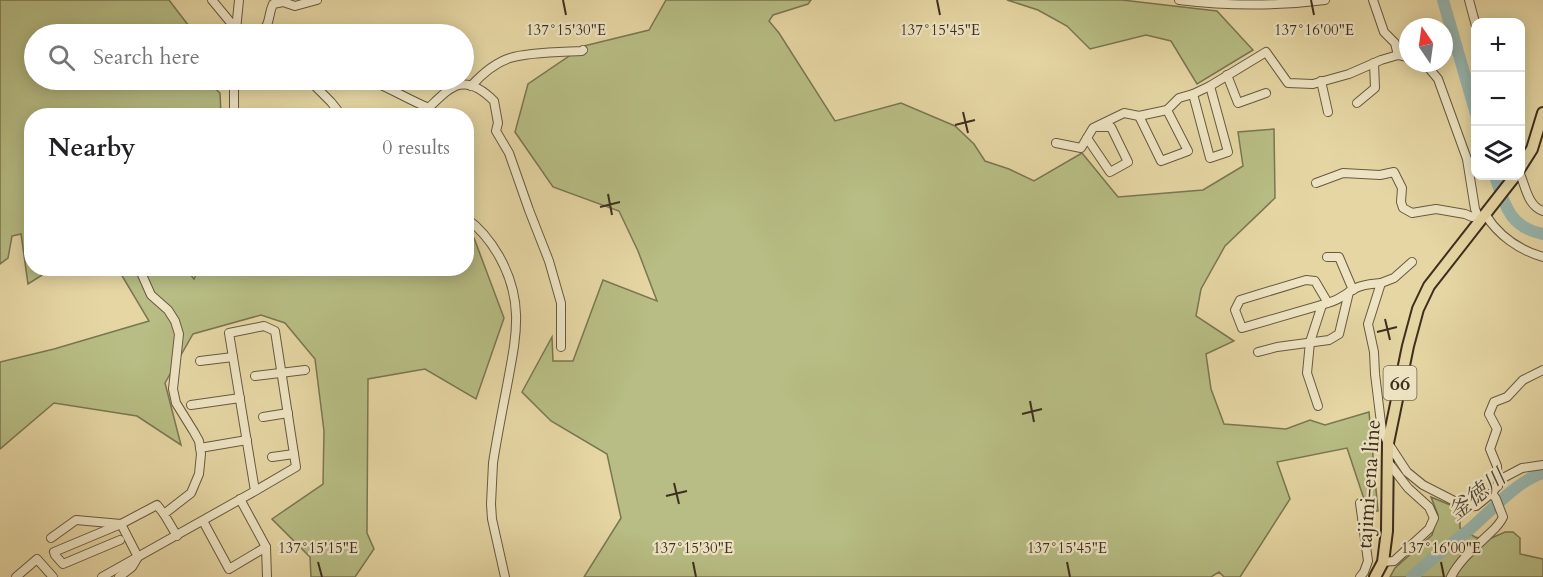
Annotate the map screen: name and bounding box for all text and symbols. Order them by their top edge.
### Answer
north arrow [1399,18,1453,72]
map controls [1471,18,1525,180]
button: + [1471,18,1525,72]
text: 137°15'30"E [526,20,606,40]
text: 137°15'45"E [900,20,980,40]
text: 137°16'00"E [1274,20,1354,40]
search box [24,24,474,90]
icon: search [45,41,78,74]
text: Search here [93,42,200,72]
button: − [1471,72,1525,126]
button: layers [1471,126,1525,180]
text: Nearby [48,130,136,165]
text: 0 results [382,134,450,161]
road number: 66 [1384,366,1416,400]
street label: tajimi-ena line [1350,418,1388,550]
water label: 釜徳川 [1442,461,1514,527]
text: 137°15'15"E [278,538,358,558]
text: 137°15'30"E [653,538,733,558]
text: 137°15'45"E [1027,538,1107,558]
text: 137°16'00"E [1401,538,1481,558]

